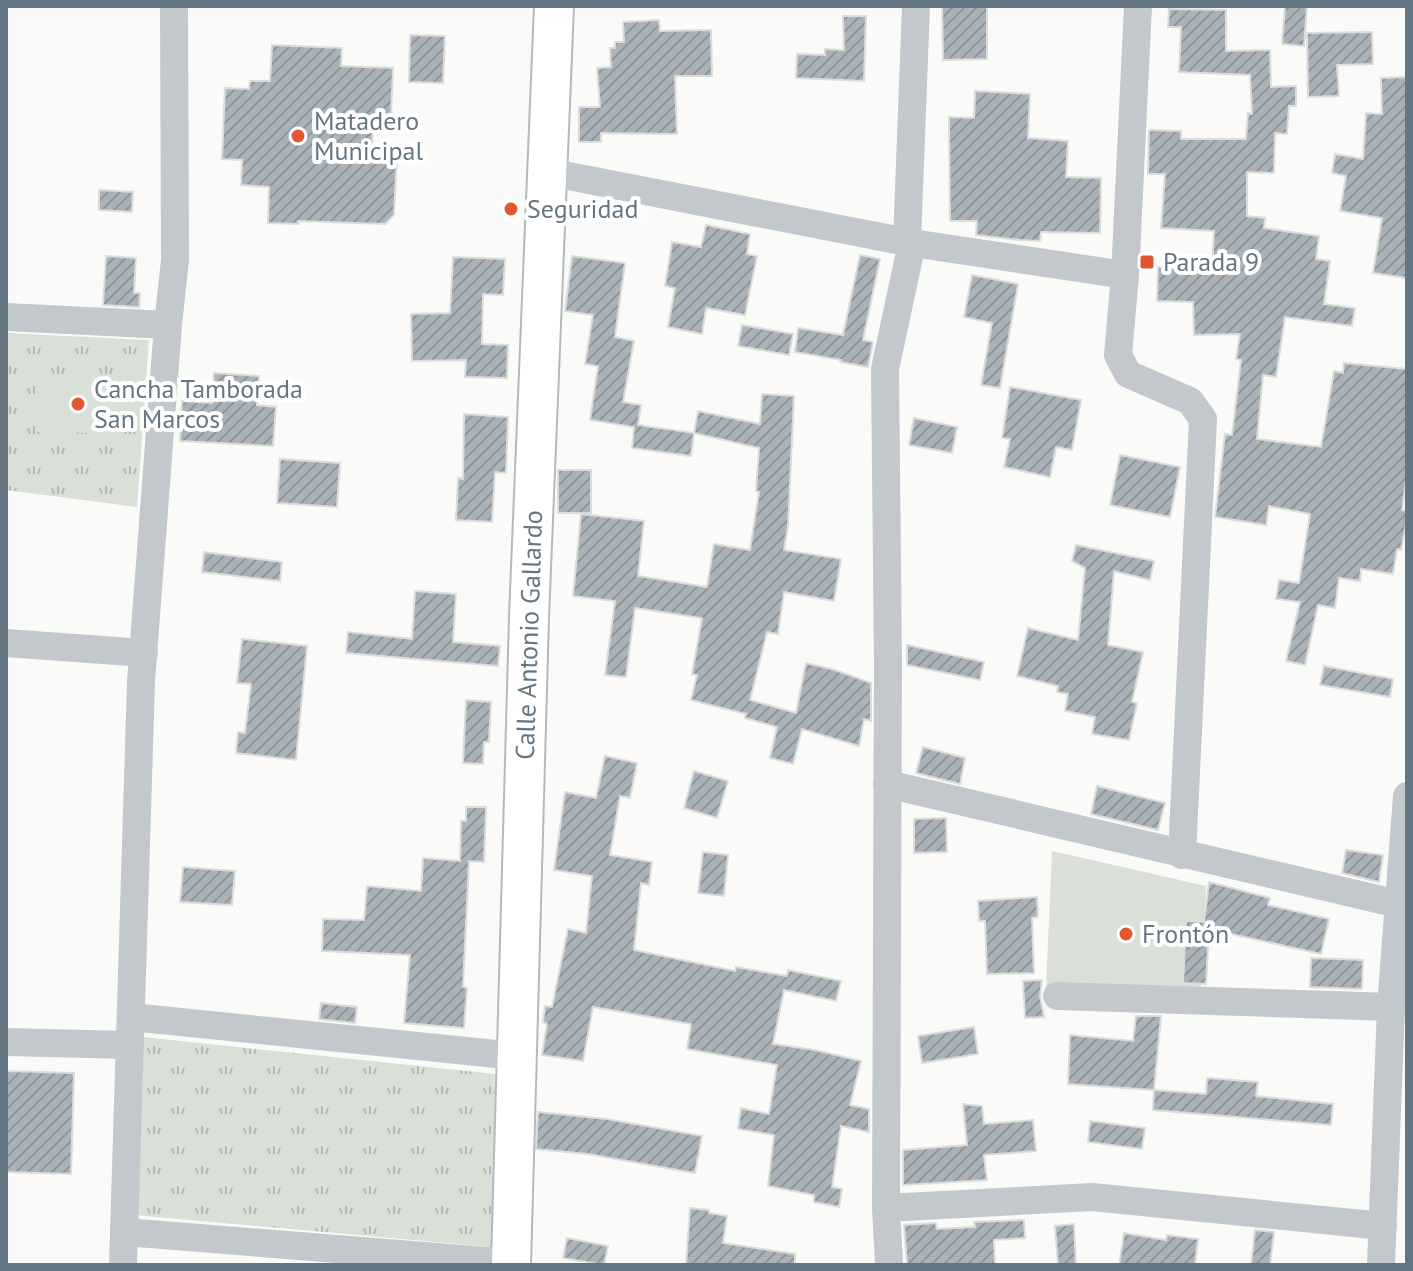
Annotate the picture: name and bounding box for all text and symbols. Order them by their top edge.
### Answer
place label: Matadero Municipal [314,104,423,167]
marker: Matadero Municipal [289,127,307,145]
place label: Seguridad [527,192,638,225]
marker: Seguridad [502,200,520,218]
place label: Parada 9 [1163,245,1259,278]
marker: Parada 9 [1138,253,1156,271]
place label: Cancha Tamborada San Marcos [94,372,303,435]
marker: Cancha Tamborada San Marcos [69,395,87,413]
street label: Calle Antonio Gallardo [508,510,549,760]
place label: Frontón [1142,917,1229,950]
marker: Frontón [1117,925,1135,943]

